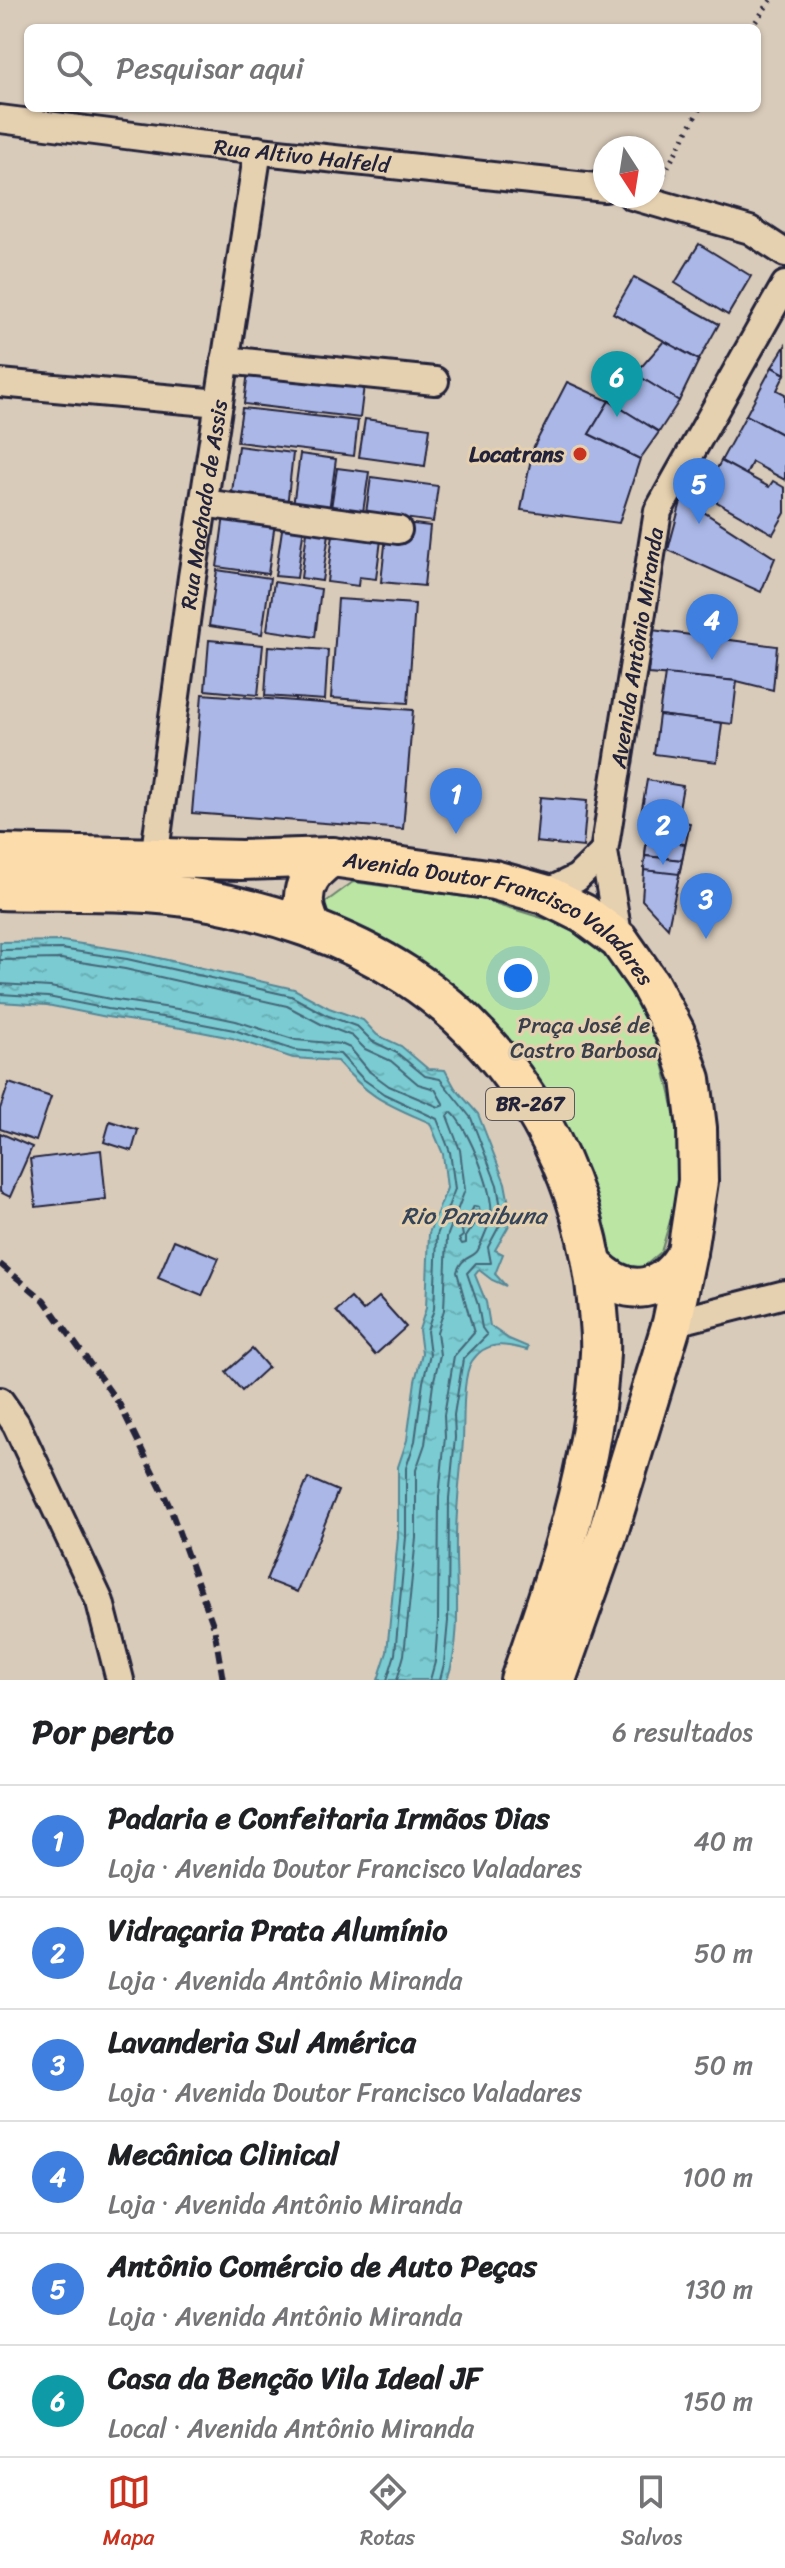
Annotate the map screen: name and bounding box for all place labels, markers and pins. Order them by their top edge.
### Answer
pin: 6 [591,351,643,417]
place label: Locatrans [469,435,565,474]
marker: Locatrans [571,445,589,463]
pin: 5 [673,458,725,524]
pin: 4 [686,594,738,660]
pin: 1 [430,768,482,834]
pin: 2 [637,799,689,865]
pin: 3 [680,873,732,939]

